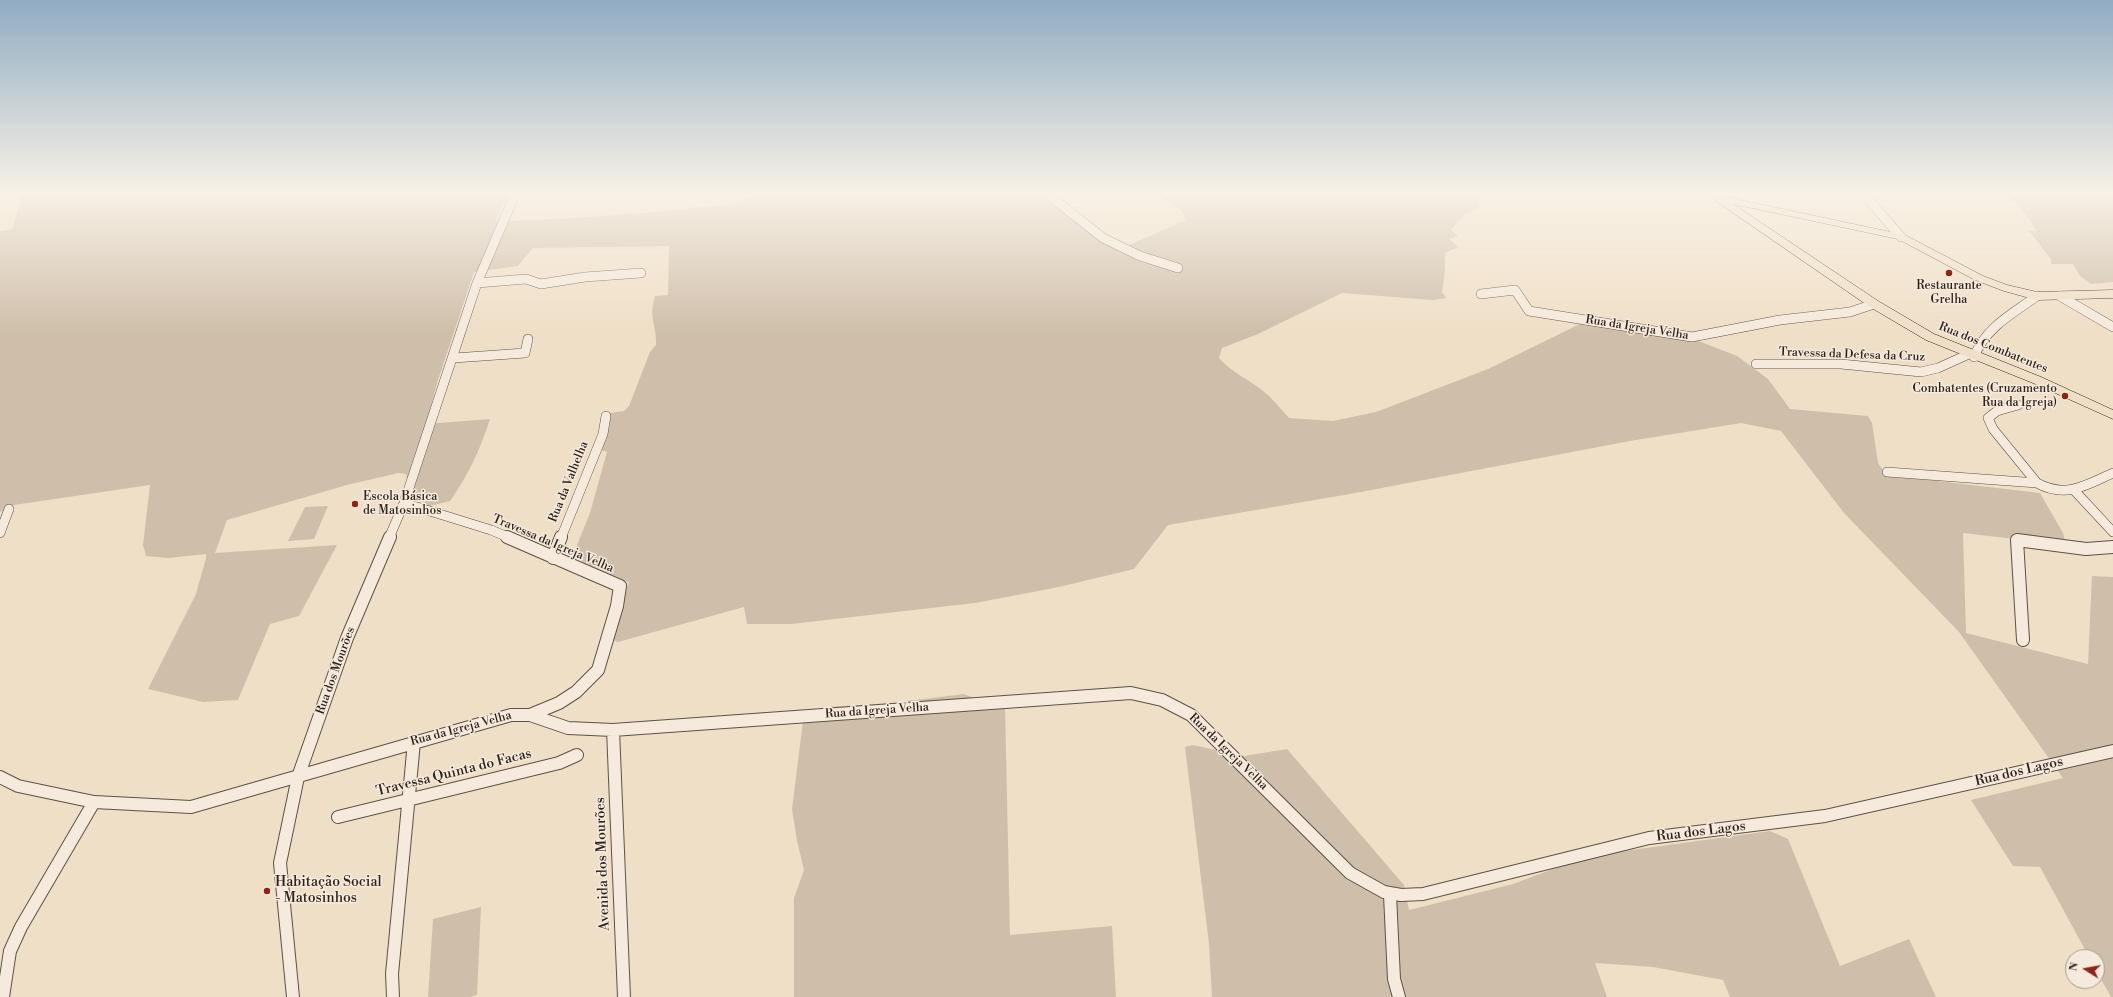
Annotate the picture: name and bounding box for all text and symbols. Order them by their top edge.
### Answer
marker: Restaurante Grelha [1944,268,1954,278]
place label: Restaurante Grelha [1916,279,1982,307]
street label: Rua da Igreja Velha [1584,313,1690,343]
street label: Rua dos Combatentes [1936,320,2050,376]
street label: Travessa da Defesa da Cruz [1779,345,1925,365]
place label: Combatentes (Cruzamento Rua da Igreja) [1913,382,2057,410]
marker: Combatentes (Cruzamento Rua da Igreja) [2060,391,2070,401]
street label: Rua da Valhelha [546,439,592,525]
place label: Escola Básica de Matosinhos [363,490,441,518]
marker: Escola Básica de Matosinhos [350,499,360,509]
street label: Travessa da Igreja Velha [490,512,616,576]
street label: Rua dos Mourões [313,625,359,717]
street label: Rua da Igreja Velha [825,700,929,722]
street label: Rua da Igreja Velha [409,709,513,749]
street label: Rua da Igreja Velha [1186,711,1270,793]
street label: Travessa Quinta do Facas [374,746,534,800]
street label: Rua dos Lagos [1973,754,2065,790]
street label: Avenida dos Mourões [592,797,614,931]
street label: Rua dos Lagos [1655,818,1747,846]
place label: Habitação Social - Matosinhos [275,875,382,908]
marker: Habitação Social - Matosinhos [262,886,272,896]
north arrow [2065,949,2105,989]
text: N [2066,961,2082,973]

